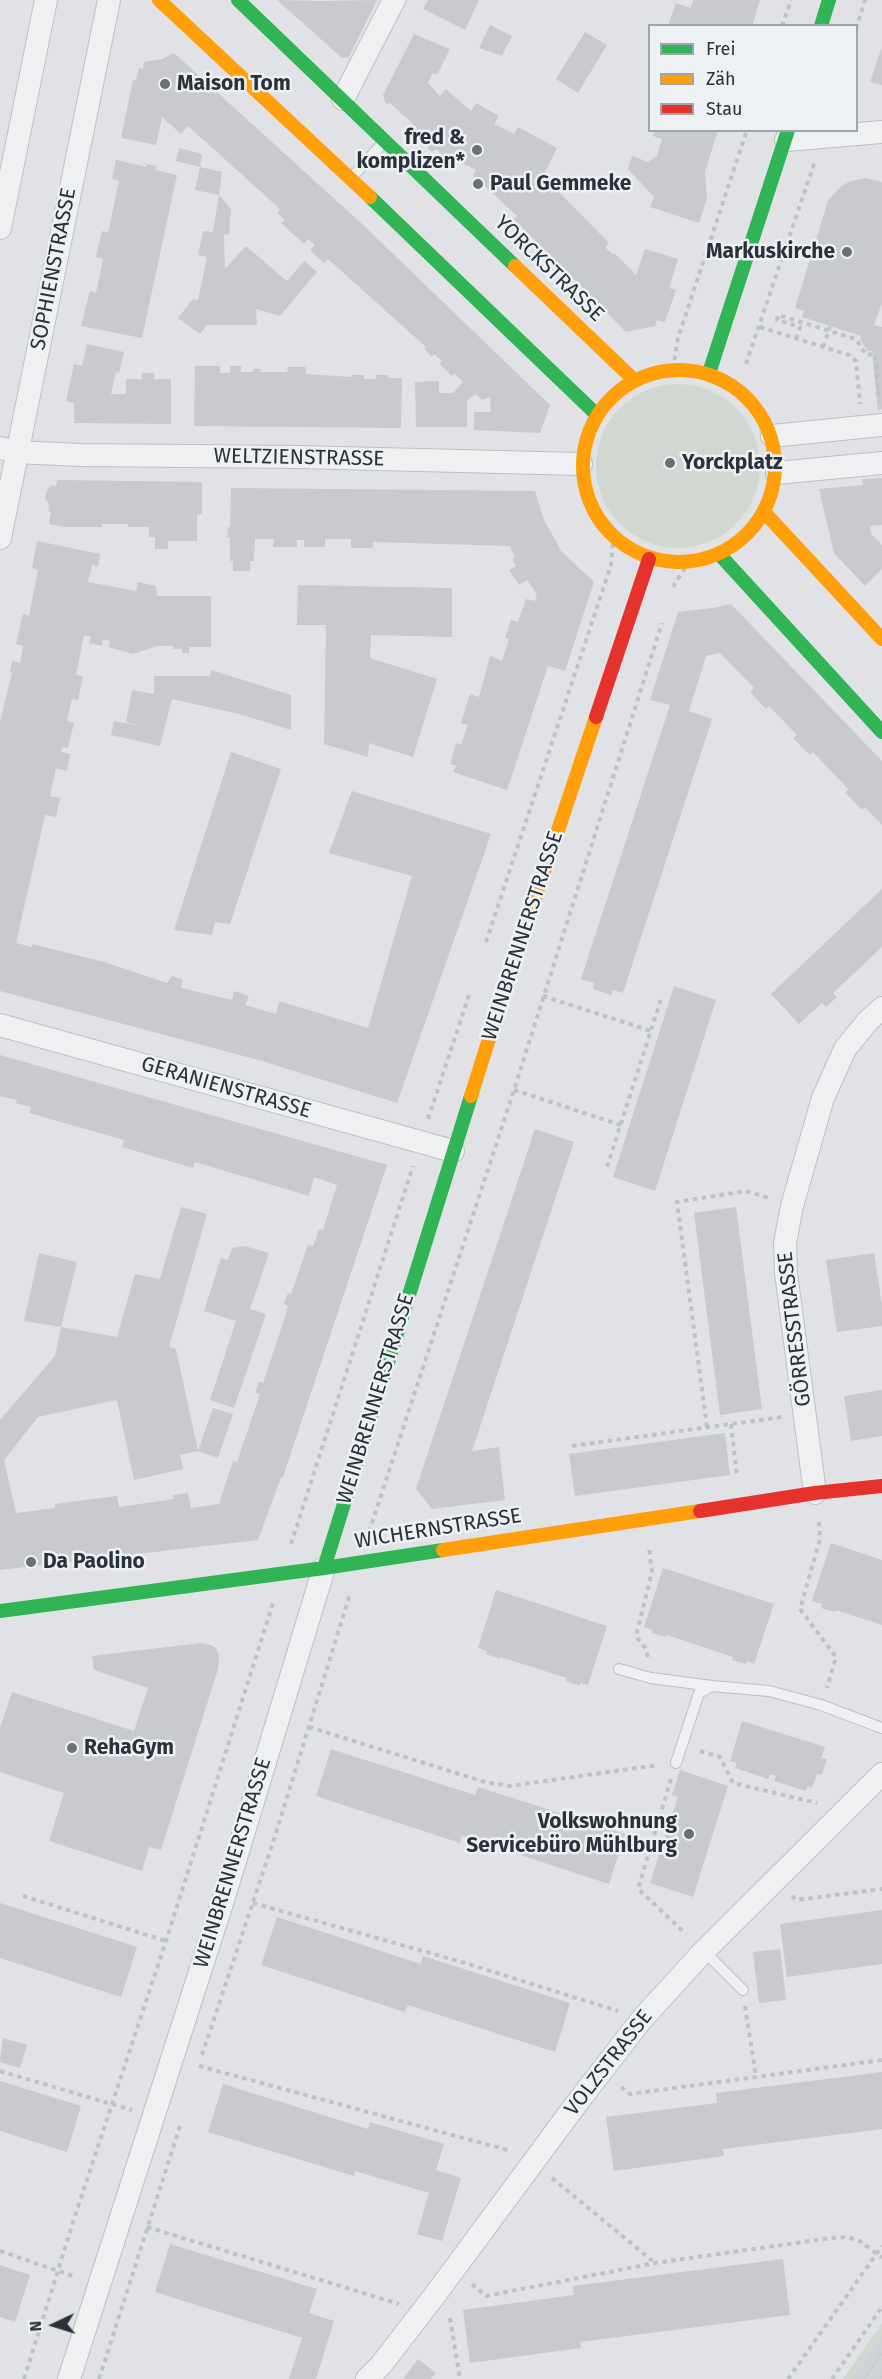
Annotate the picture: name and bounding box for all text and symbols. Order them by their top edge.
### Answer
legend [648,24,858,132]
text: Frei [706,38,736,60]
text: Zäh [706,68,735,90]
place label: Maison Tom [177,71,291,97]
marker: Maison Tom [158,77,172,91]
text: Stau [706,98,742,120]
place label: fred & komplizen* [356,125,465,175]
marker: fred & komplizen* [470,143,484,157]
place label: Paul Gemmeke [490,171,631,197]
marker: Paul Gemmeke [471,177,485,191]
street label: SOPHIENSTRASSE [26,186,82,352]
street label: YORCKSTRASSE [489,211,609,327]
place label: Markuskirche [706,239,835,265]
marker: Markuskirche [840,245,854,259]
street label: WELTZIENSTRASSE [213,444,385,472]
place label: Yorckplatz [682,450,783,476]
marker: Yorckplatz [663,456,677,470]
street label: WEINBRENNERSTRASSE [477,828,569,1044]
street label: GERANIENSTRASSE [138,1052,314,1124]
street label: GÖRRESSTRASSE [773,1250,817,1408]
street label: WEINBRENNERSTRASSE [332,1291,420,1507]
street label: WICHERNSTRASSE [353,1503,523,1555]
place label: Da Paolino [43,1549,145,1575]
marker: Da Paolino [24,1555,38,1569]
place label: RehaGym [84,1735,174,1761]
marker: RehaGym [65,1741,79,1755]
street label: WEINBRENNERSTRASSE [189,1755,277,1971]
place label: Volkswohnung Servicebüro Mühlburg [466,1809,677,1859]
marker: Volkswohnung Servicebüro Mühlburg [682,1827,696,1841]
street label: VOLZSTRASSE [560,2005,658,2121]
north arrow [24,2295,84,2355]
text: N [26,2320,45,2332]

